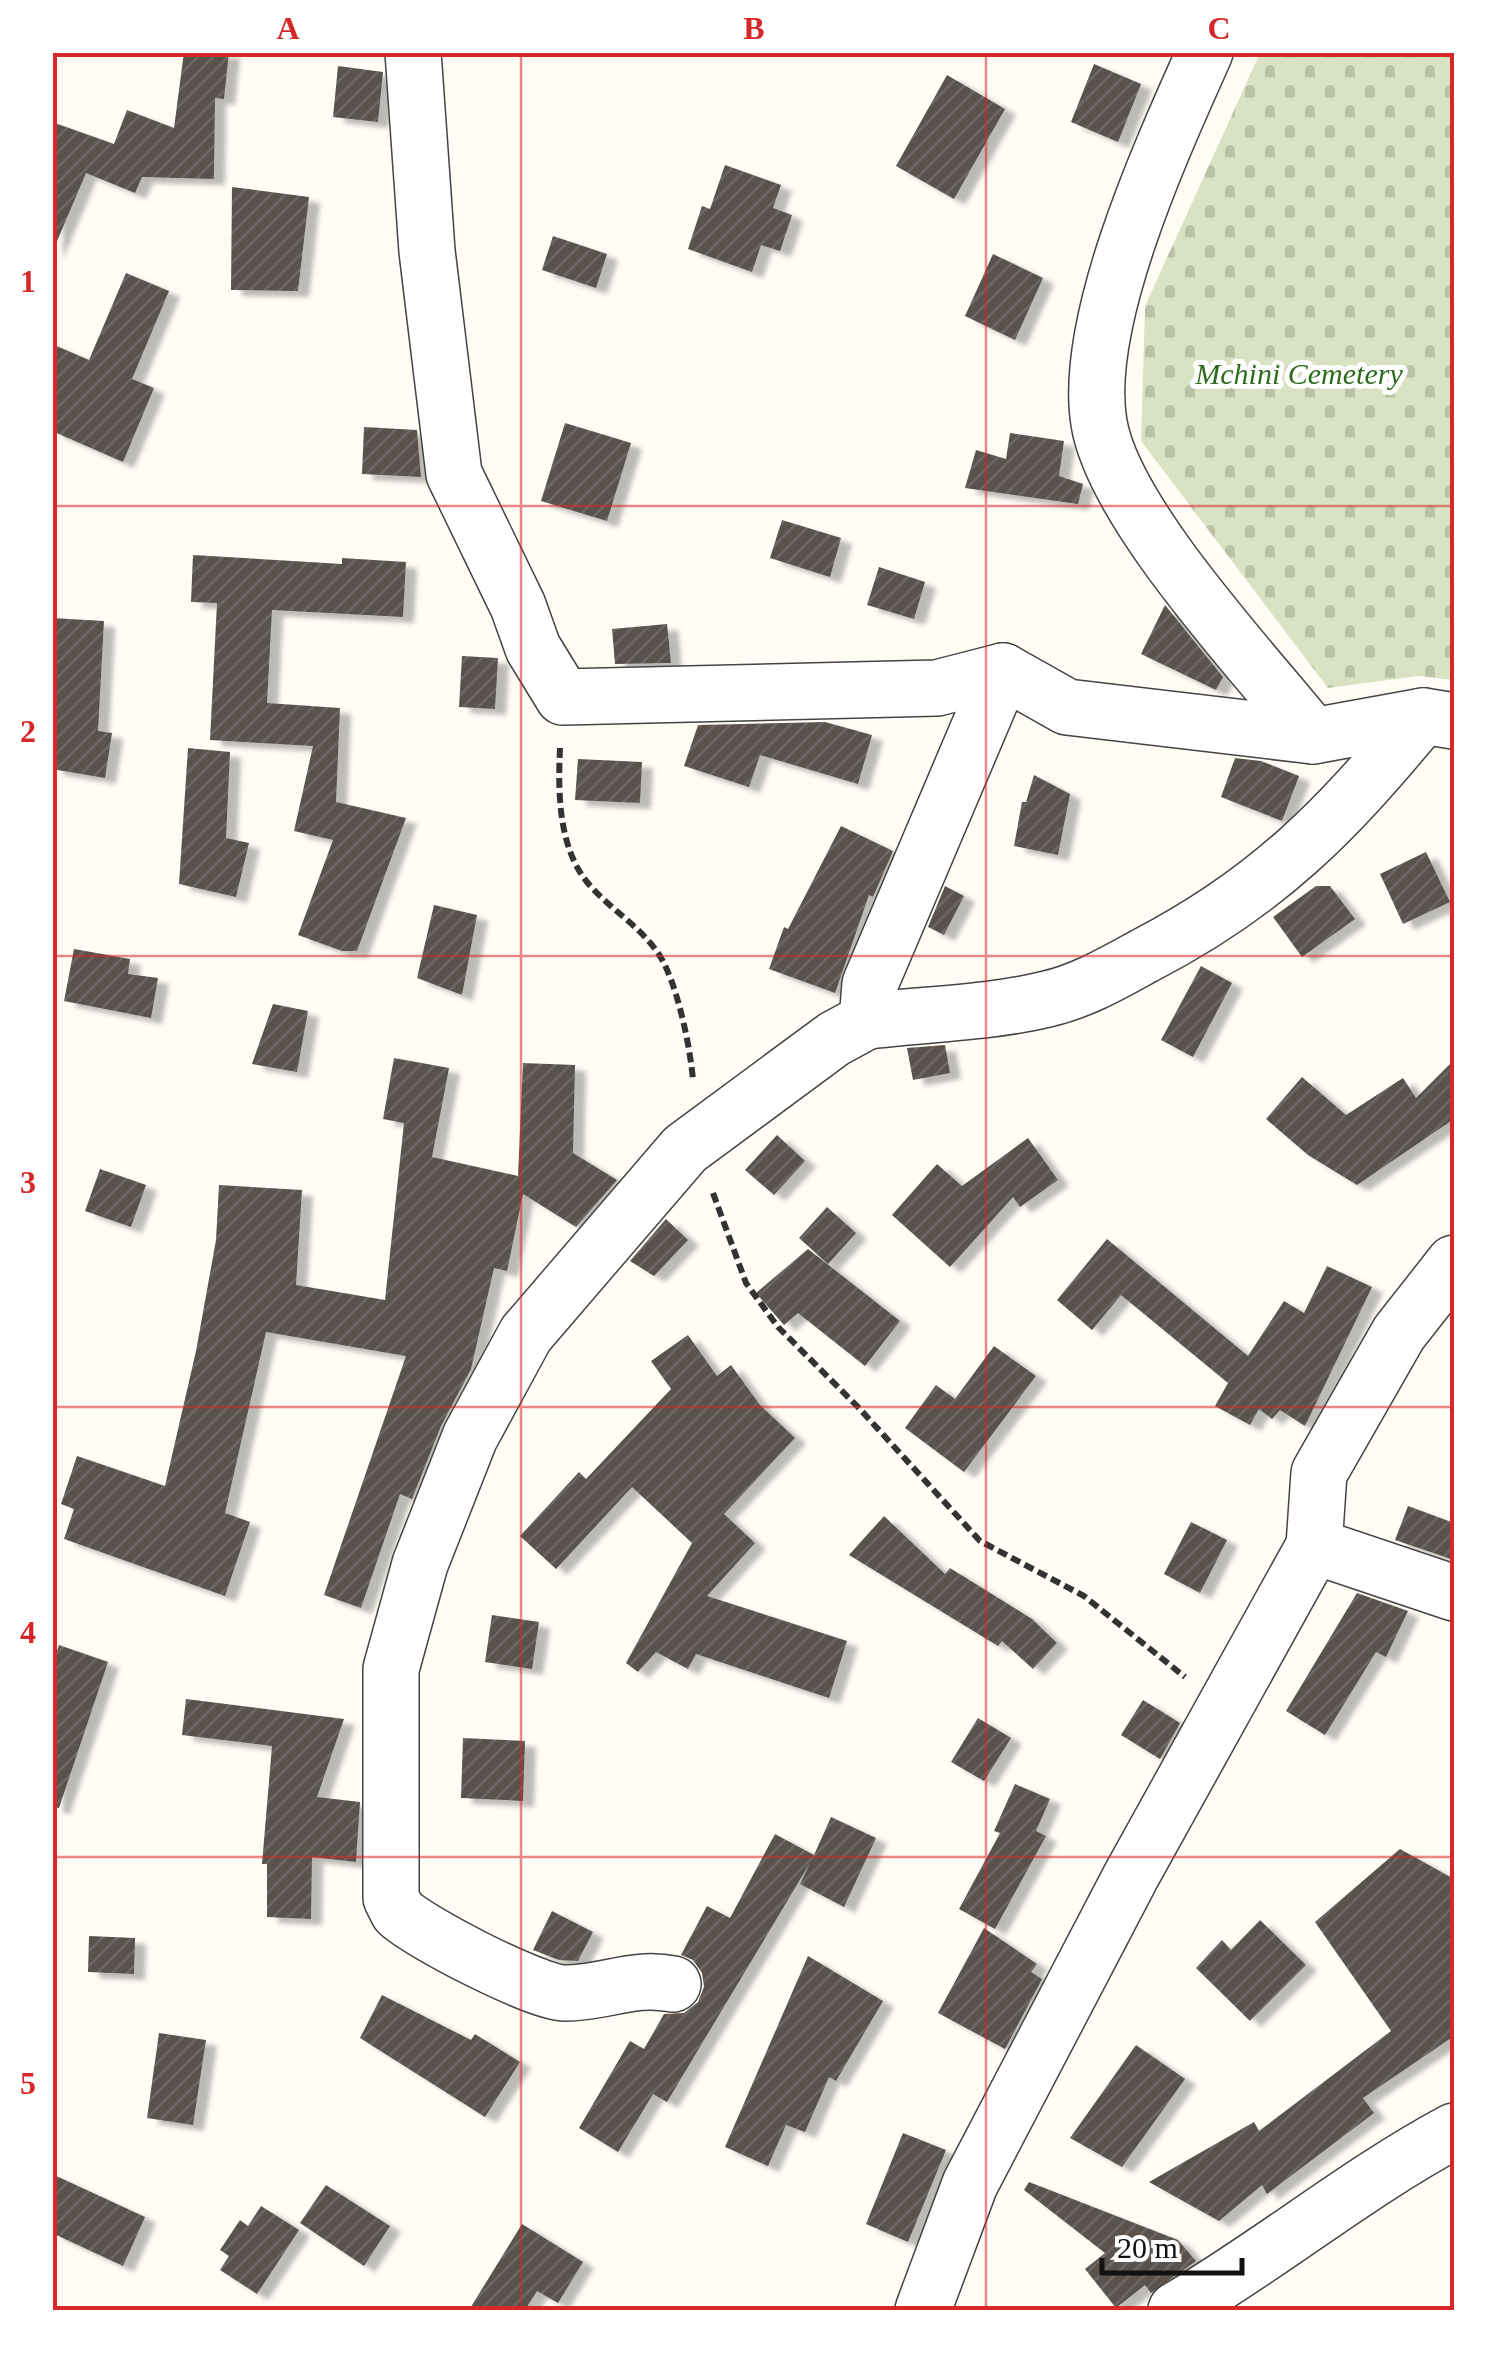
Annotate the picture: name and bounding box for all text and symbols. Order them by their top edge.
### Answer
text: A [276,10,300,46]
text: B [743,10,765,46]
text: C [1207,10,1231,46]
text: 1 [20,263,36,299]
park label: Mchini Cemetery [1194,357,1403,390]
text: 2 [20,713,36,749]
text: 3 [20,1164,36,1200]
text: 4 [20,1614,36,1650]
text: 5 [20,2065,36,2101]
scale bar [1102,2213,1242,2275]
text: 20 m [1117,2231,1178,2264]

